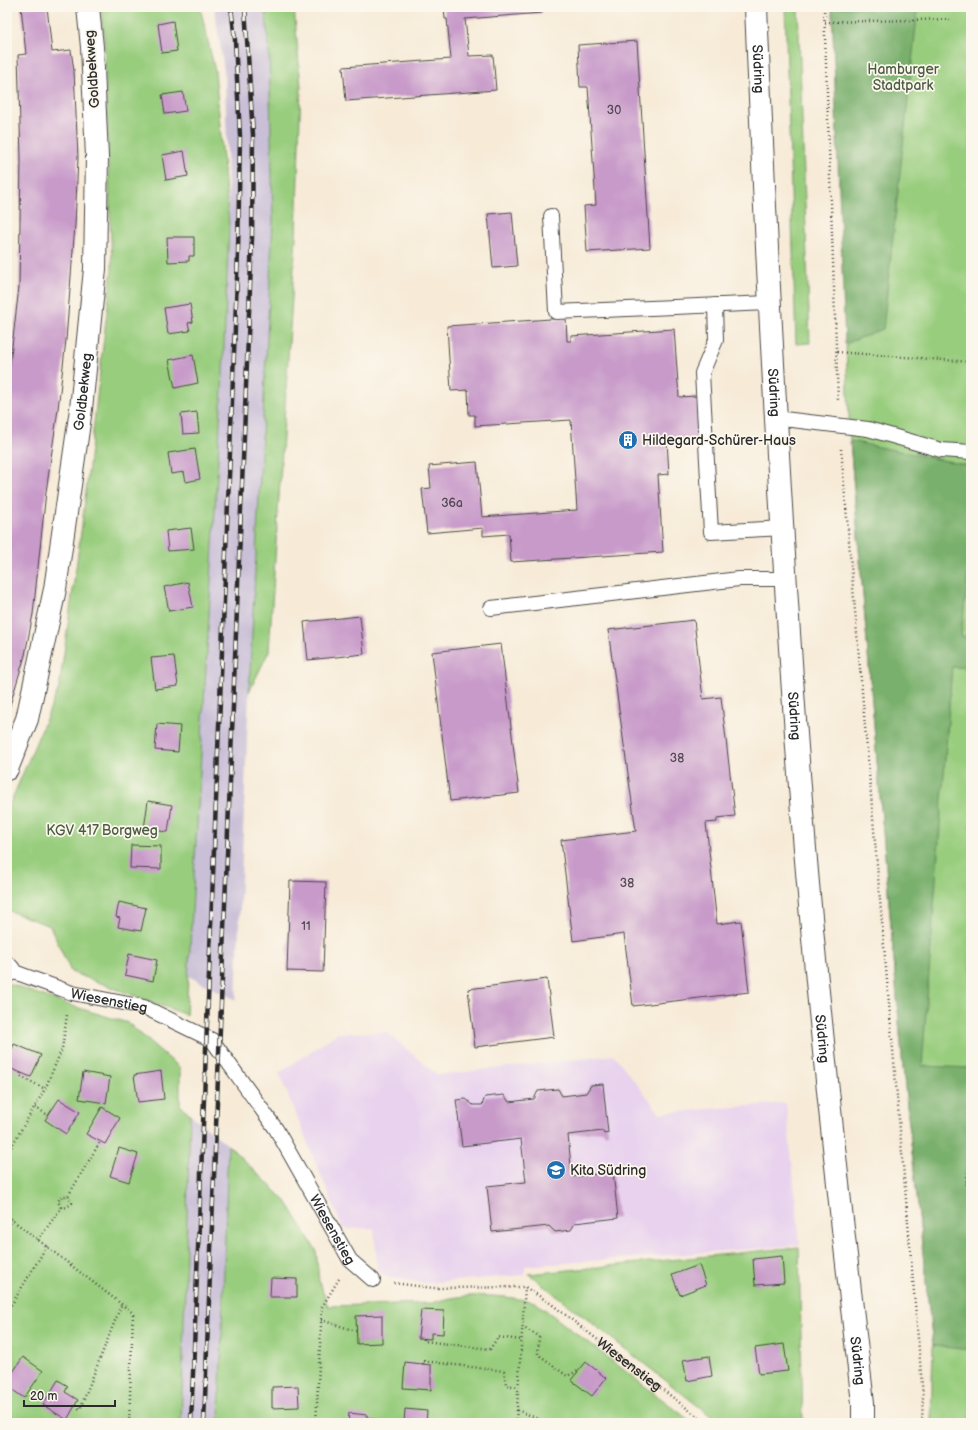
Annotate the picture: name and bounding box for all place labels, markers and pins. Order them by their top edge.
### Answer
building icon: Hildegard-Schürer-Haus [617,429,639,451]
place label: Hildegard-Schürer-Haus [642,432,796,449]
school or university icon: Kita Südring [545,1159,567,1181]
place label: Kita Südring [570,1162,646,1179]

